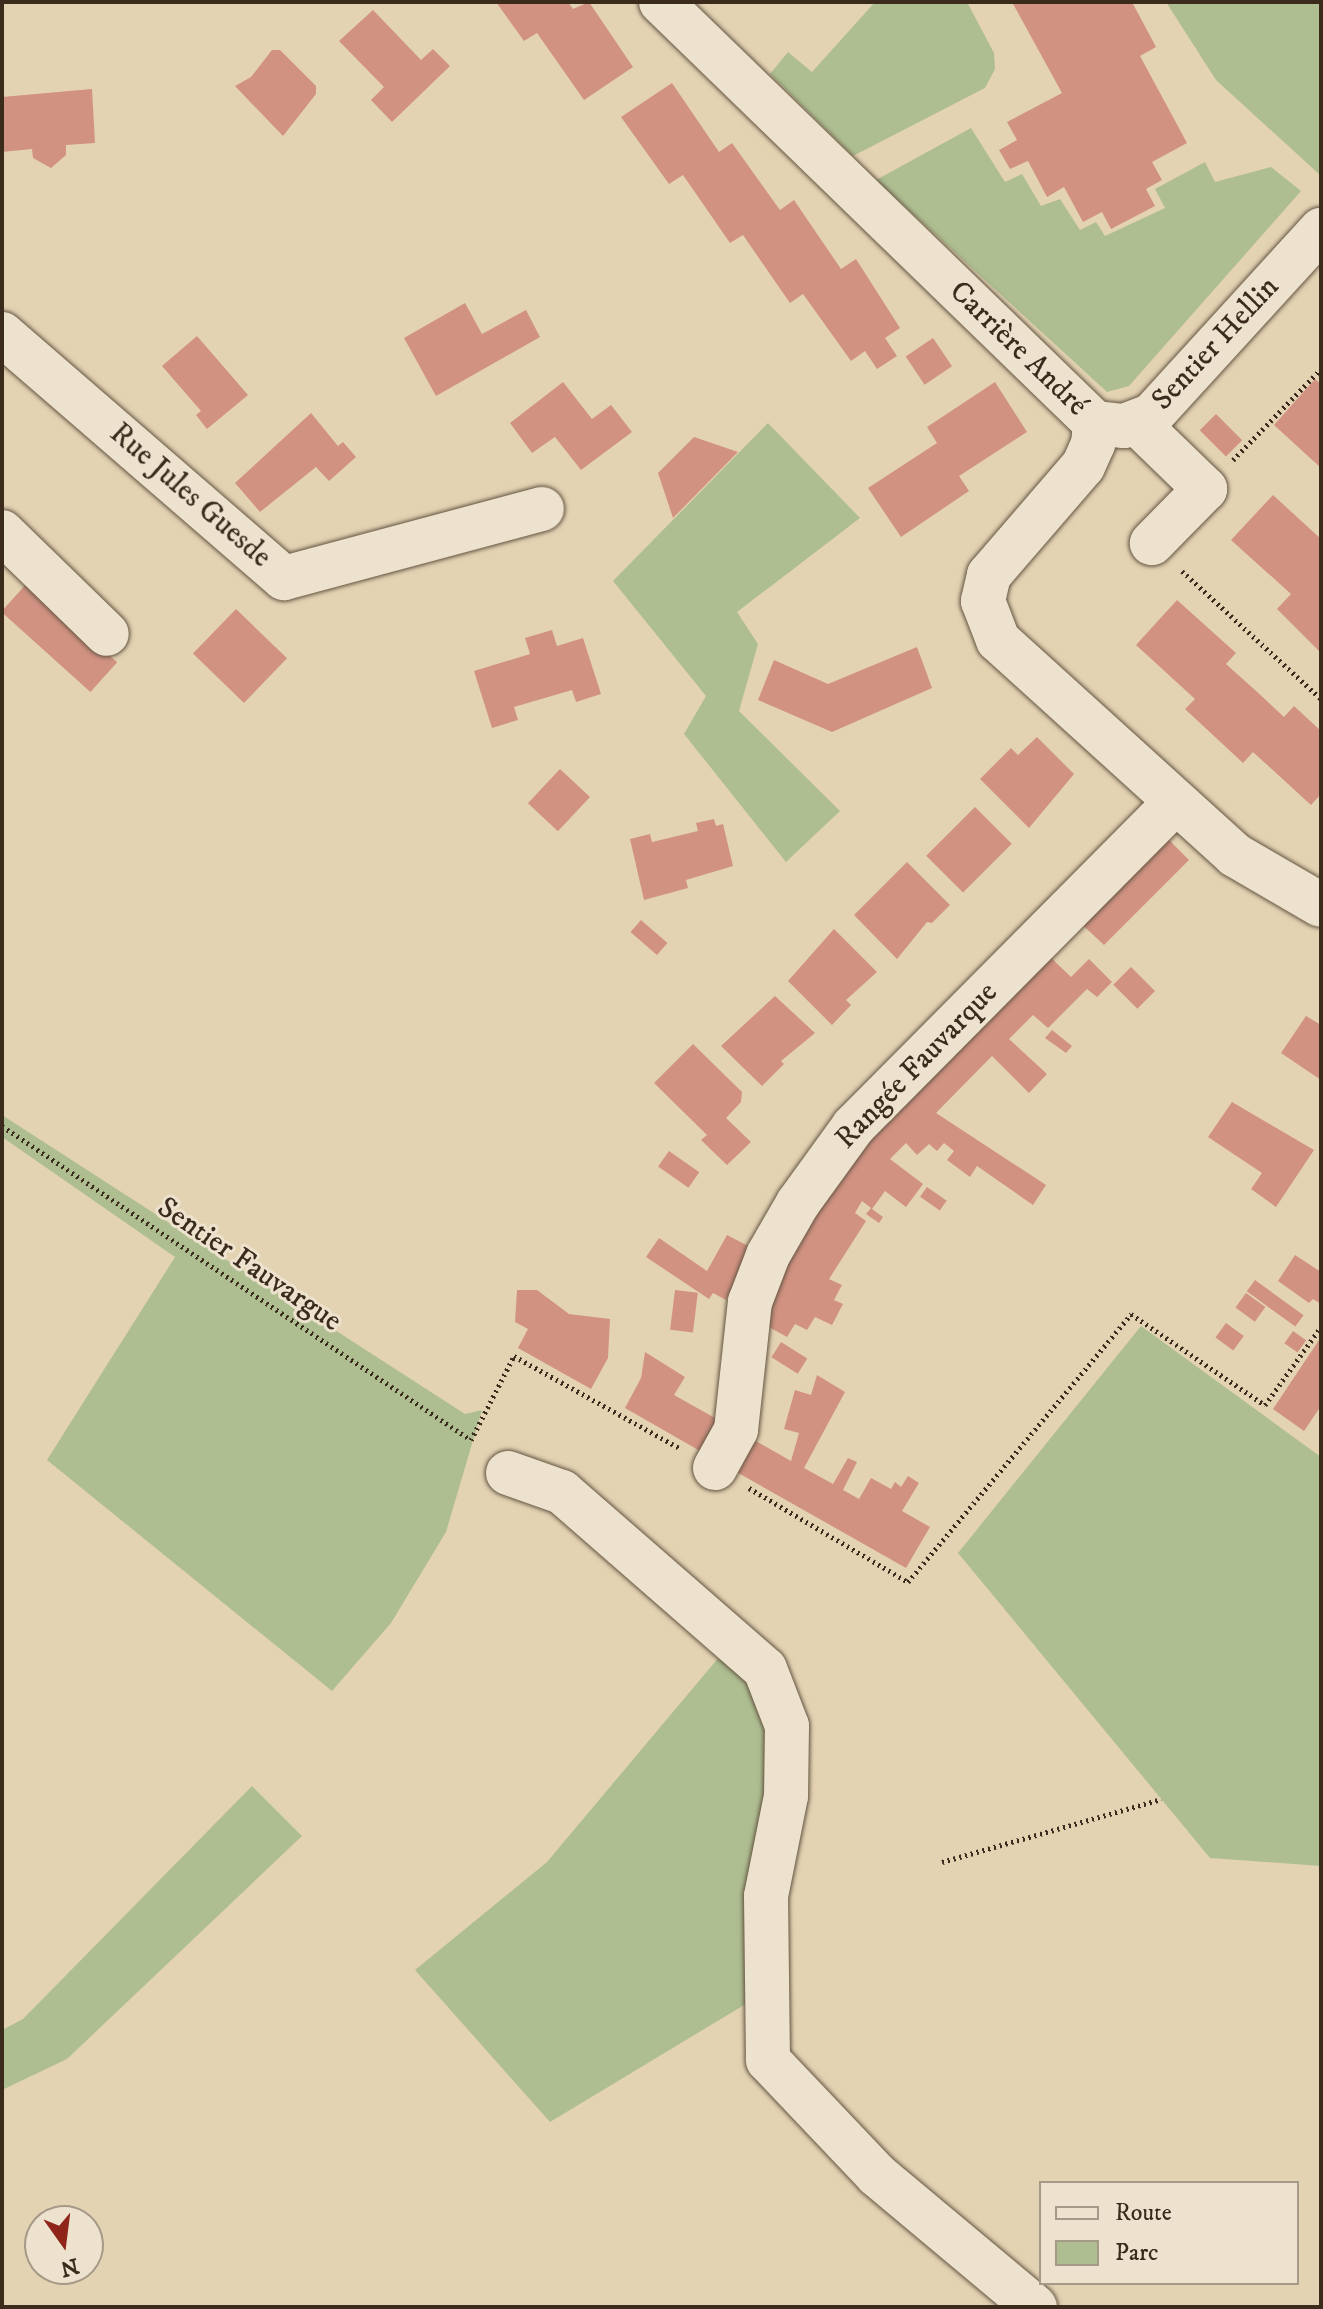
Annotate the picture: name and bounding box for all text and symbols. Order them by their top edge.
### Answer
street label: Sentier Hellin [1145,270,1287,418]
street label: Carrière André [941,274,1095,424]
street label: Rue Jules Guesde [102,416,278,576]
street label: Rangée Fauvarque [828,975,1006,1157]
street label: Sentier Fauvargue [150,1190,348,1340]
legend [1039,2181,1299,2285]
text: Route [1115,2198,1172,2228]
north arrow [24,2205,104,2285]
text: Parc [1115,2238,1158,2268]
text: N [57,2252,81,2282]

